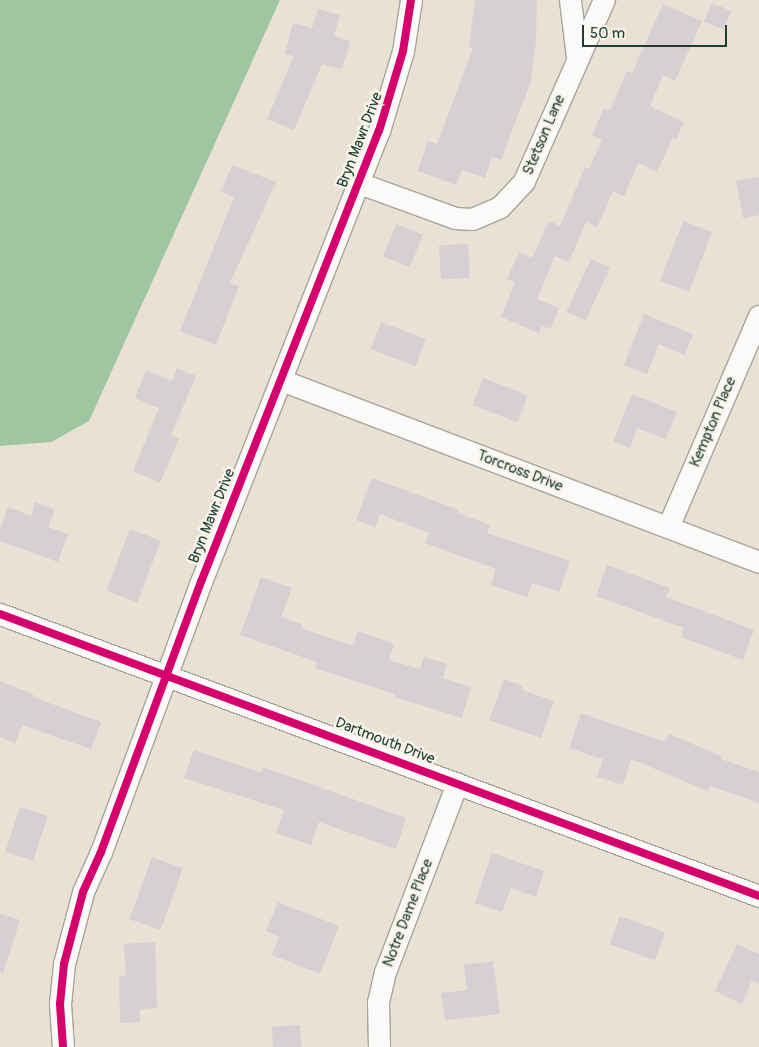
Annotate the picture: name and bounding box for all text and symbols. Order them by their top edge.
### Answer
scale bar [584,15,729,47]
text: 50 m [590,24,625,43]
street label: Bryn Mawr Drive [334,90,386,190]
street label: Stetson Lane [519,92,569,178]
street label: Kempton Place [686,374,740,470]
street label: Torcross Drive [475,446,565,496]
street label: Bryn Mawr Drive [185,466,239,566]
street label: Dartmouth Drive [333,714,437,768]
street label: Notre Dame Place [379,856,437,970]

